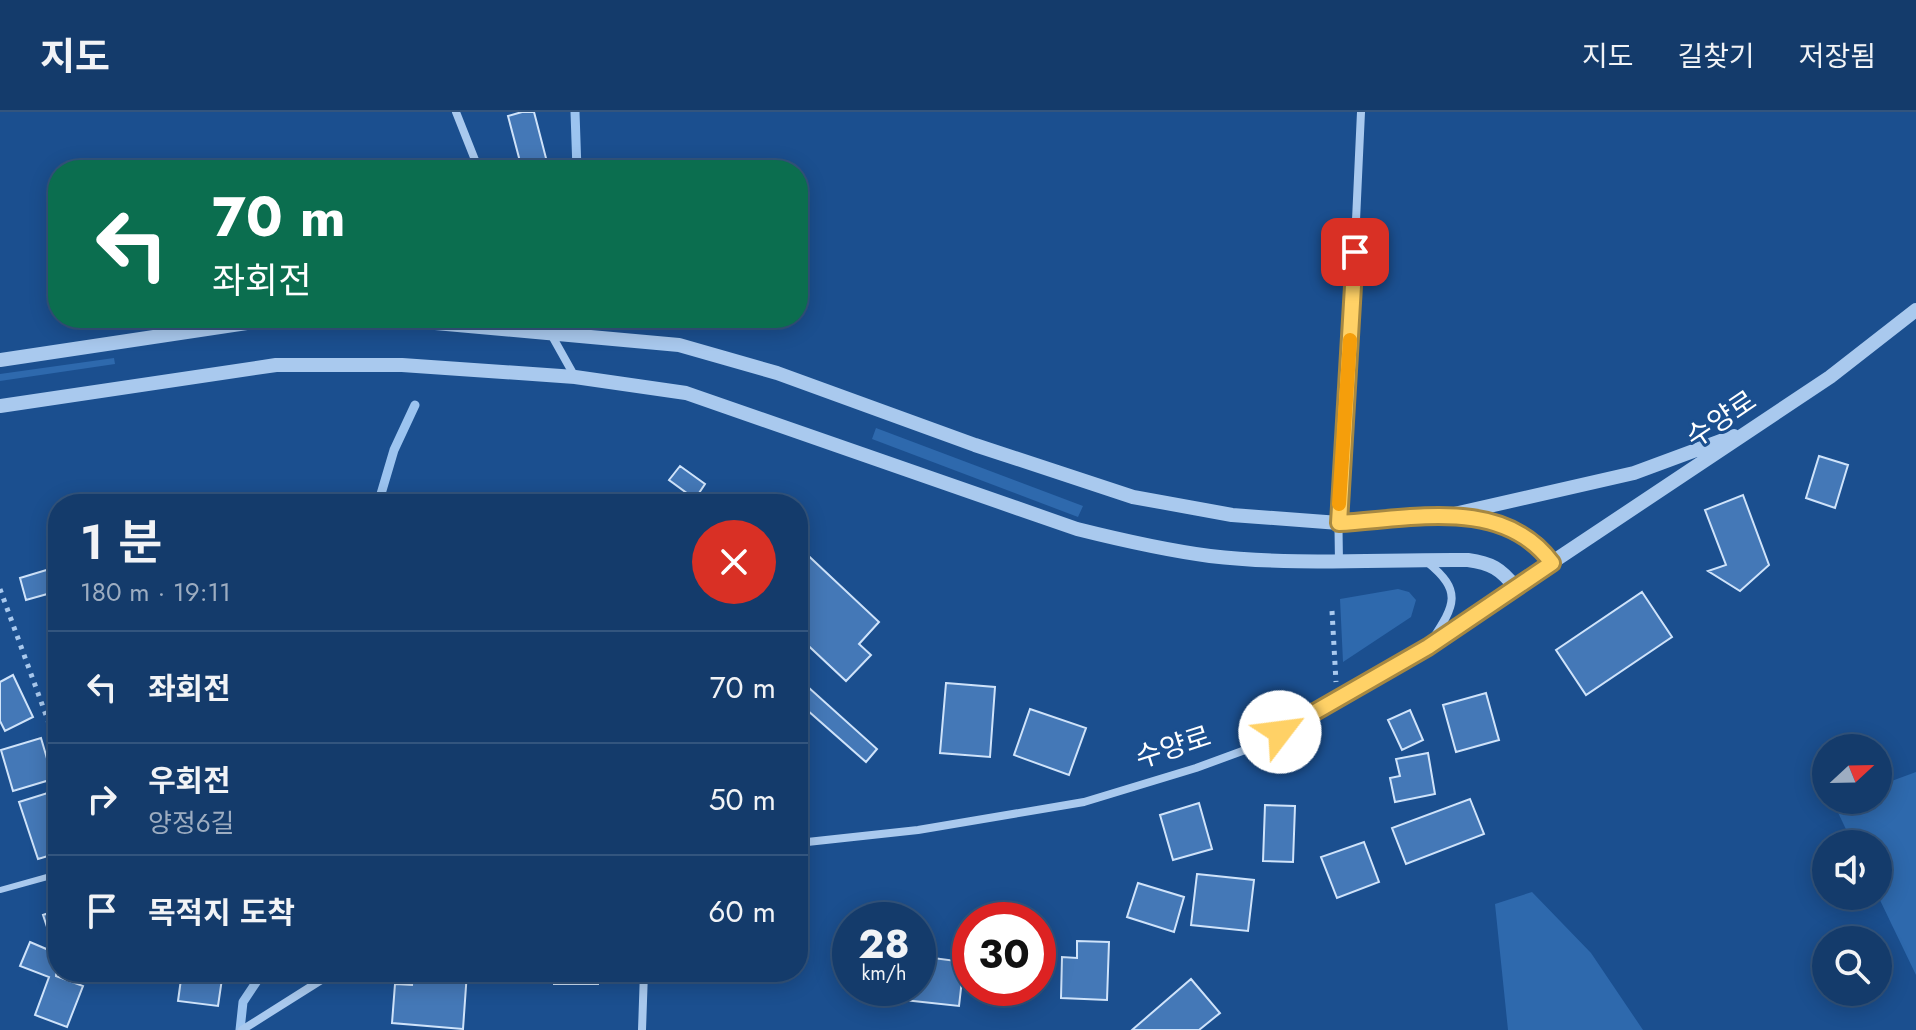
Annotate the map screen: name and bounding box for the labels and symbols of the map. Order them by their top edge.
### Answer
pin [1321,218,1389,286]
street label: 수양로 [1678,380,1764,458]
position arrow [1238,690,1322,774]
street label: 수양로 [1130,716,1216,778]
north arrow [1812,734,1892,814]
speed limit sign: 30 [952,902,1056,1006]

